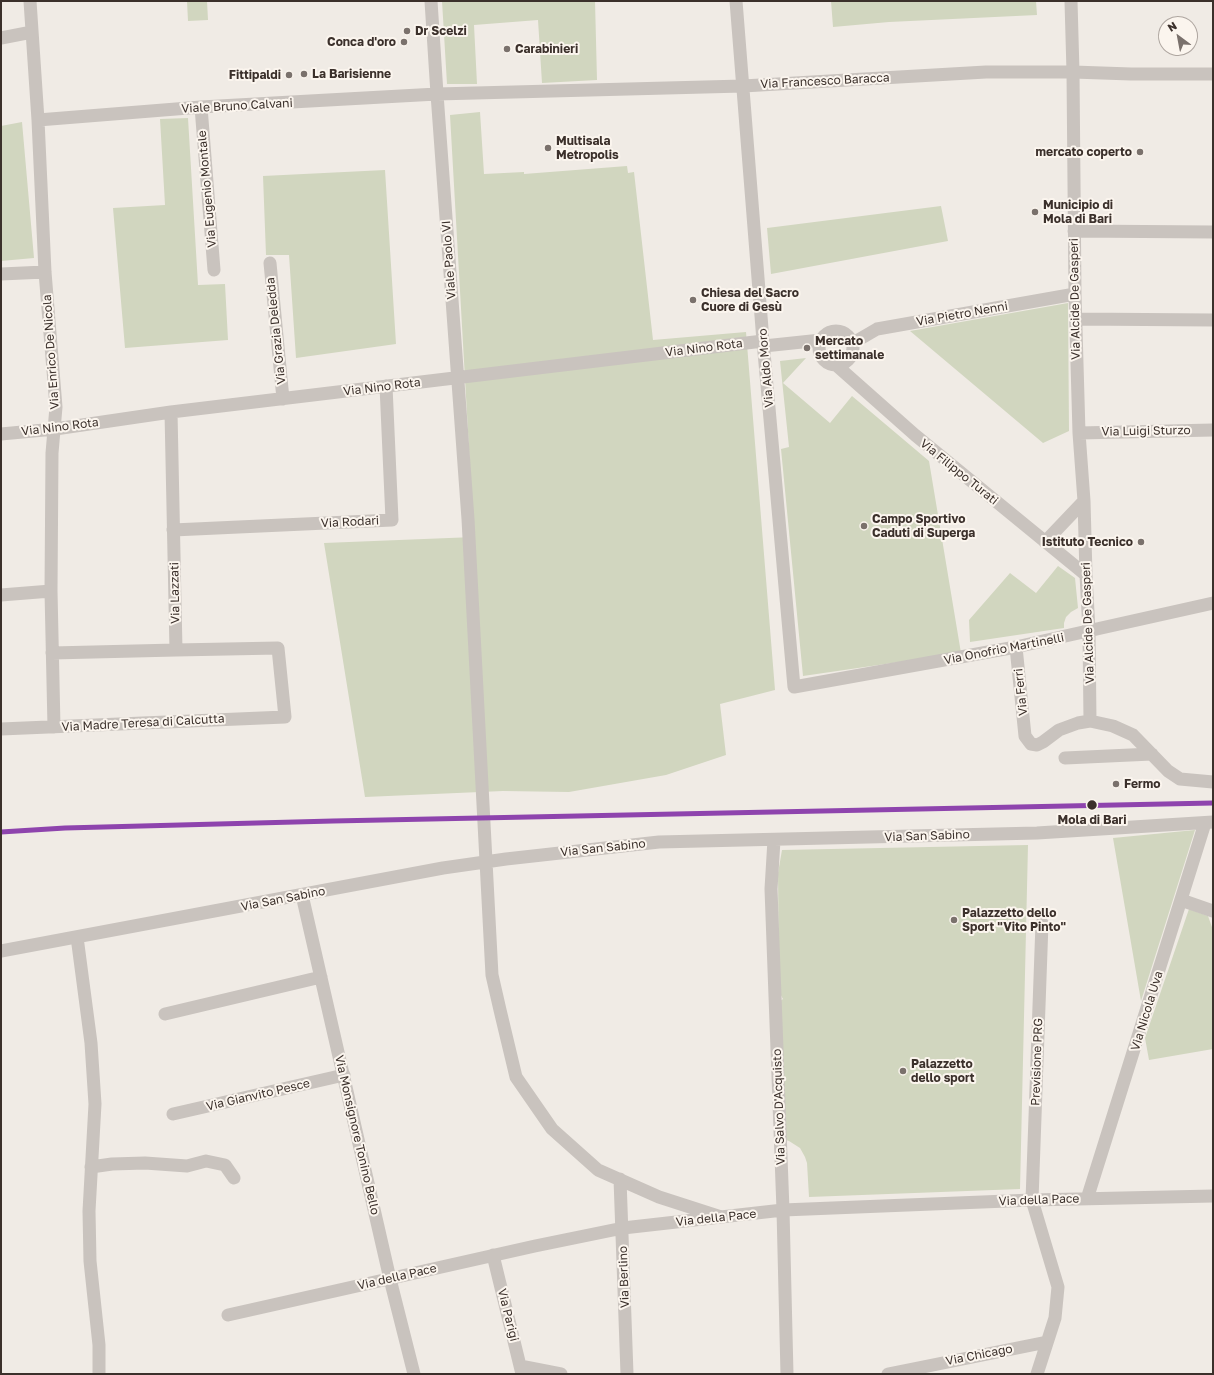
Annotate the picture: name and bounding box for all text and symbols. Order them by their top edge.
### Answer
north arrow [1158,16,1198,56]
text: N [1165,19,1179,34]
place label: Dr Scelzi [415,24,467,38]
marker: Dr Scelzi [402,26,412,36]
place label: Conca d'oro [327,35,396,49]
marker: Conca d'oro [399,37,409,47]
place label: Carabinieri [515,42,578,56]
marker: Carabinieri [502,44,512,54]
place label: La Barisienne [312,67,391,81]
place label: Fittipaldi [229,68,281,82]
marker: La Barisienne [299,69,309,79]
marker: Fittipaldi [284,70,294,80]
street label: Via Francesco Baracca [760,70,890,92]
street label: Viale Bruno Calvani [181,96,293,116]
street label: Via Eugenio Montale [195,130,219,248]
place label: Multisala Metropolis [556,134,619,162]
marker: Multisala Metropolis [543,143,553,153]
place label: mercato coperto [1036,145,1132,159]
marker: mercato coperto [1135,147,1145,157]
place label: Municipio di Mola di Bari [1043,198,1113,226]
marker: Municipio di Mola di Bari [1030,207,1040,217]
street label: Viale Paolo VI [439,220,459,300]
street label: Via Alcide De Gasperi [1067,238,1083,360]
street label: Via Grazia Deledda [263,277,289,385]
place label: Chiesa del Sacro Cuore di Gesù [701,286,799,314]
street label: Via Enrico De Nicola [40,294,62,410]
marker: Chiesa del Sacro Cuore di Gesù [688,295,698,305]
street label: Via Pietro Nenni [915,299,1009,329]
street label: Via Aldo Moro [755,328,777,408]
place label: Mercato settimanale [815,334,884,362]
street label: Via Nino Rota [665,336,743,360]
marker: Mercato settimanale [802,343,812,353]
street label: Via Nino Rota [343,375,421,399]
street label: Via Nino Rota [21,415,99,439]
street label: Via Luigi Sturzo [1101,423,1191,439]
street label: Via Filippo Turati [917,436,1001,508]
place label: Campo Sportivo Caduti di Superga [872,512,975,540]
street label: Via Rodari [320,513,380,531]
marker: Campo Sportivo Caduti di Superga [859,521,869,531]
place label: Istituto Tecnico [1042,535,1133,549]
marker: Istituto Tecnico [1136,537,1146,547]
street label: Via Lazzati [167,562,183,624]
street label: Via Alcide De Gasperi [1079,562,1097,684]
street label: Via Onofrio Martinelli [943,630,1065,668]
street label: Via Ferri [1011,668,1031,716]
street label: Via Madre Teresa di Calcutta [61,712,225,734]
place label: Fermo [1124,777,1160,791]
marker: Fermo [1111,779,1121,789]
marker: Mola di Bari [1085,798,1099,812]
place label: Mola di Bari [1058,813,1126,827]
street label: Via San Sabino [884,827,970,845]
street label: Via San Sabino [560,836,646,860]
street label: Via San Sabino [240,884,326,914]
place label: Palazzetto dello Sport "Vito Pinto" [962,906,1066,934]
marker: Palazzetto dello Sport "Vito Pinto" [949,915,959,925]
street label: Via Nicola Uva [1128,969,1166,1053]
street label: Previsione PRG [1028,1018,1046,1106]
street label: Via Salvo D'Acquisto [770,1049,788,1165]
street label: Via Monsignore Tonino Bello [332,1054,382,1216]
place label: Palazzetto dello sport [911,1057,975,1085]
marker: Palazzetto dello sport [898,1066,908,1076]
street label: Via Gianvito Pesce [205,1076,311,1114]
street label: Via della Pace [998,1191,1080,1209]
street label: Via della Pace [675,1207,757,1229]
street label: Via Berlino [616,1246,632,1308]
street label: Via della Pace [356,1261,438,1293]
street label: Via Parigi [494,1287,522,1343]
street label: Via Chicago [944,1341,1014,1369]

